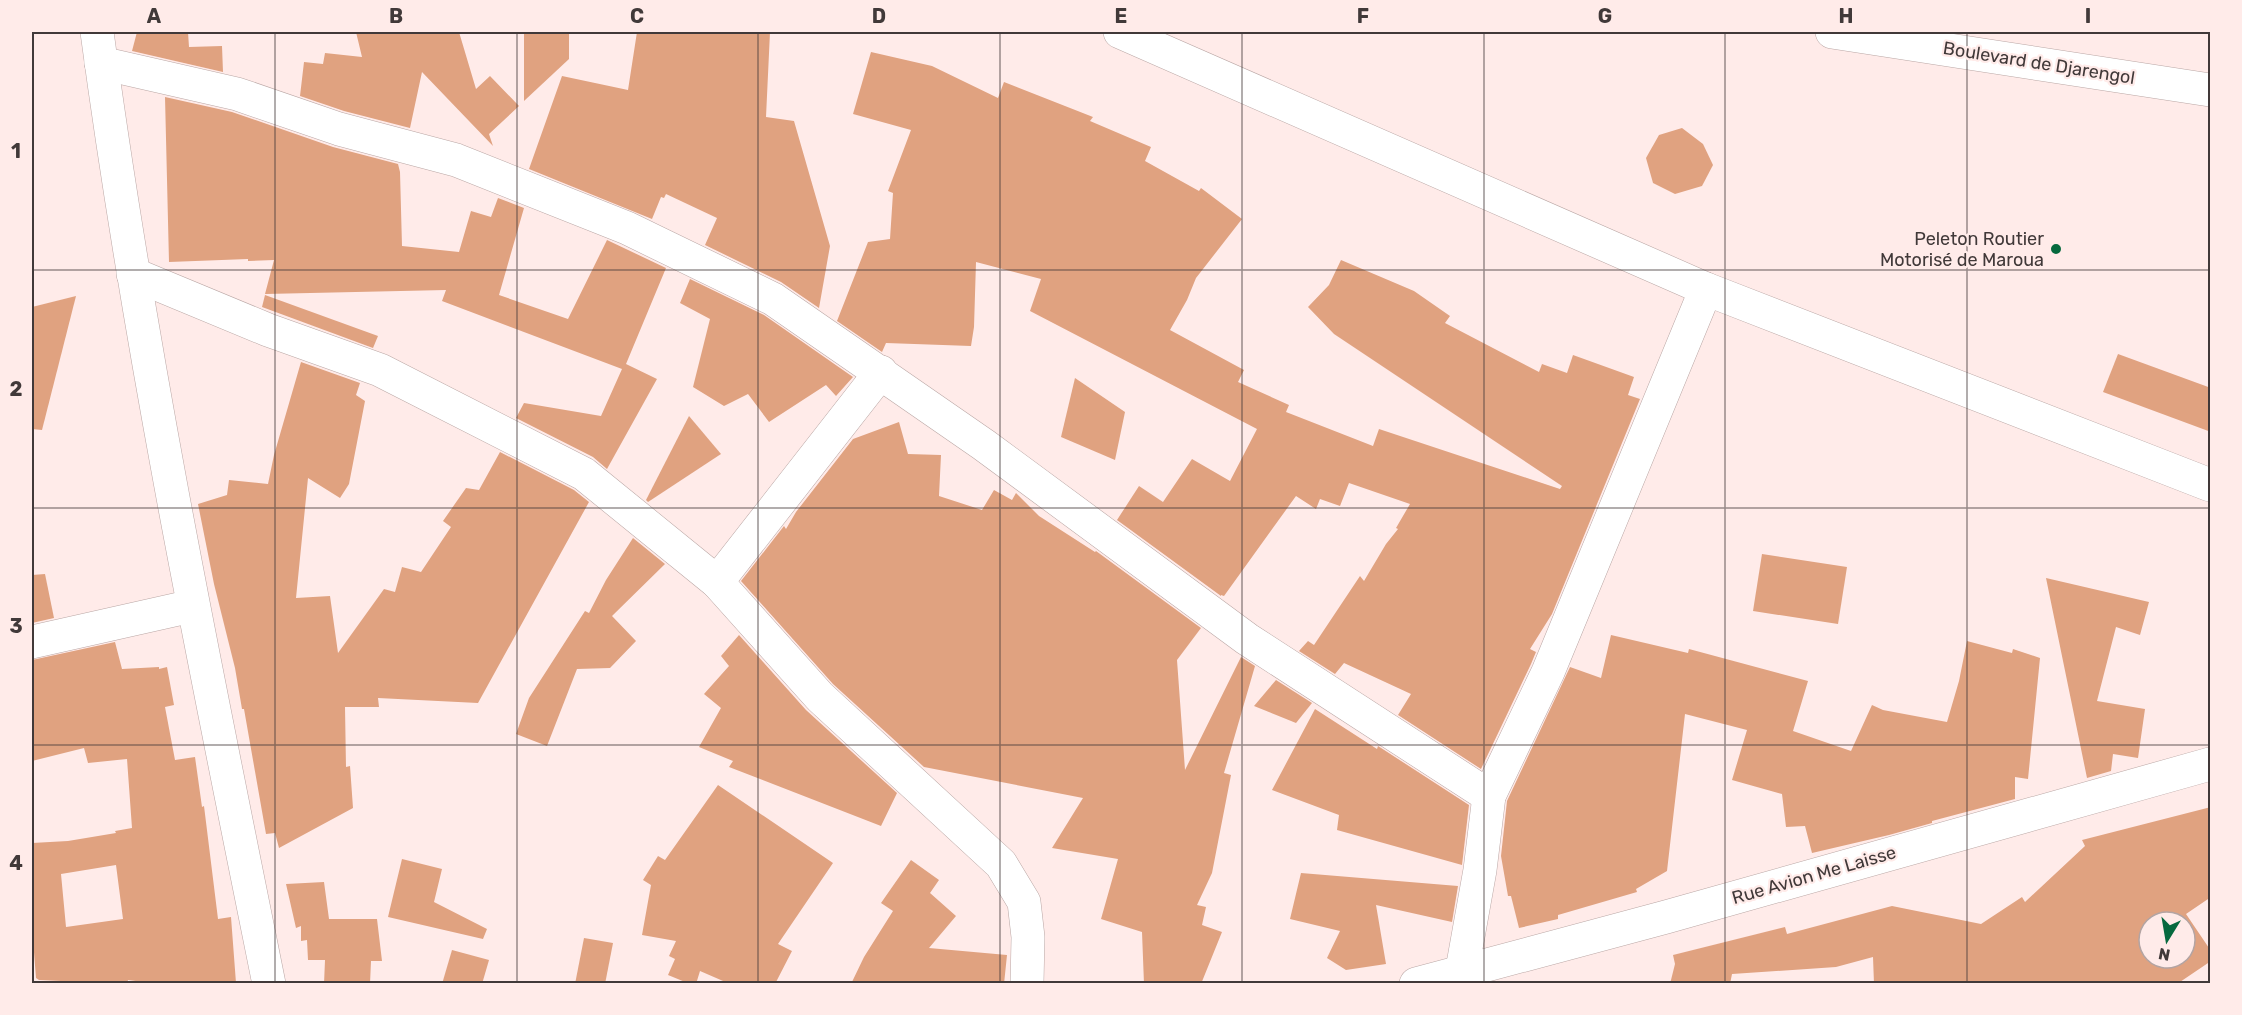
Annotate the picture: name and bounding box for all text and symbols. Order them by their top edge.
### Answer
text: A [147,4,162,28]
text: B [389,4,403,28]
text: C [630,4,644,28]
text: D [872,4,886,28]
text: E [1115,4,1127,28]
text: F [1357,4,1369,28]
text: G [1598,4,1612,28]
text: H [1839,4,1853,28]
text: I [2085,4,2091,28]
street label: Boulevard de Djarengol [1942,37,2136,89]
text: 1 [11,139,21,163]
place label: Peleton Routier Motorisé de Maroua [1880,228,2044,271]
marker: Peleton Routier Motorisé de Maroua [2049,242,2063,256]
text: 2 [10,377,23,401]
text: 3 [9,614,23,638]
street label: Rue Avion Me Laisse [1729,841,1899,909]
text: 4 [9,851,23,875]
north arrow [2137,910,2197,970]
text: N [2157,944,2172,965]

